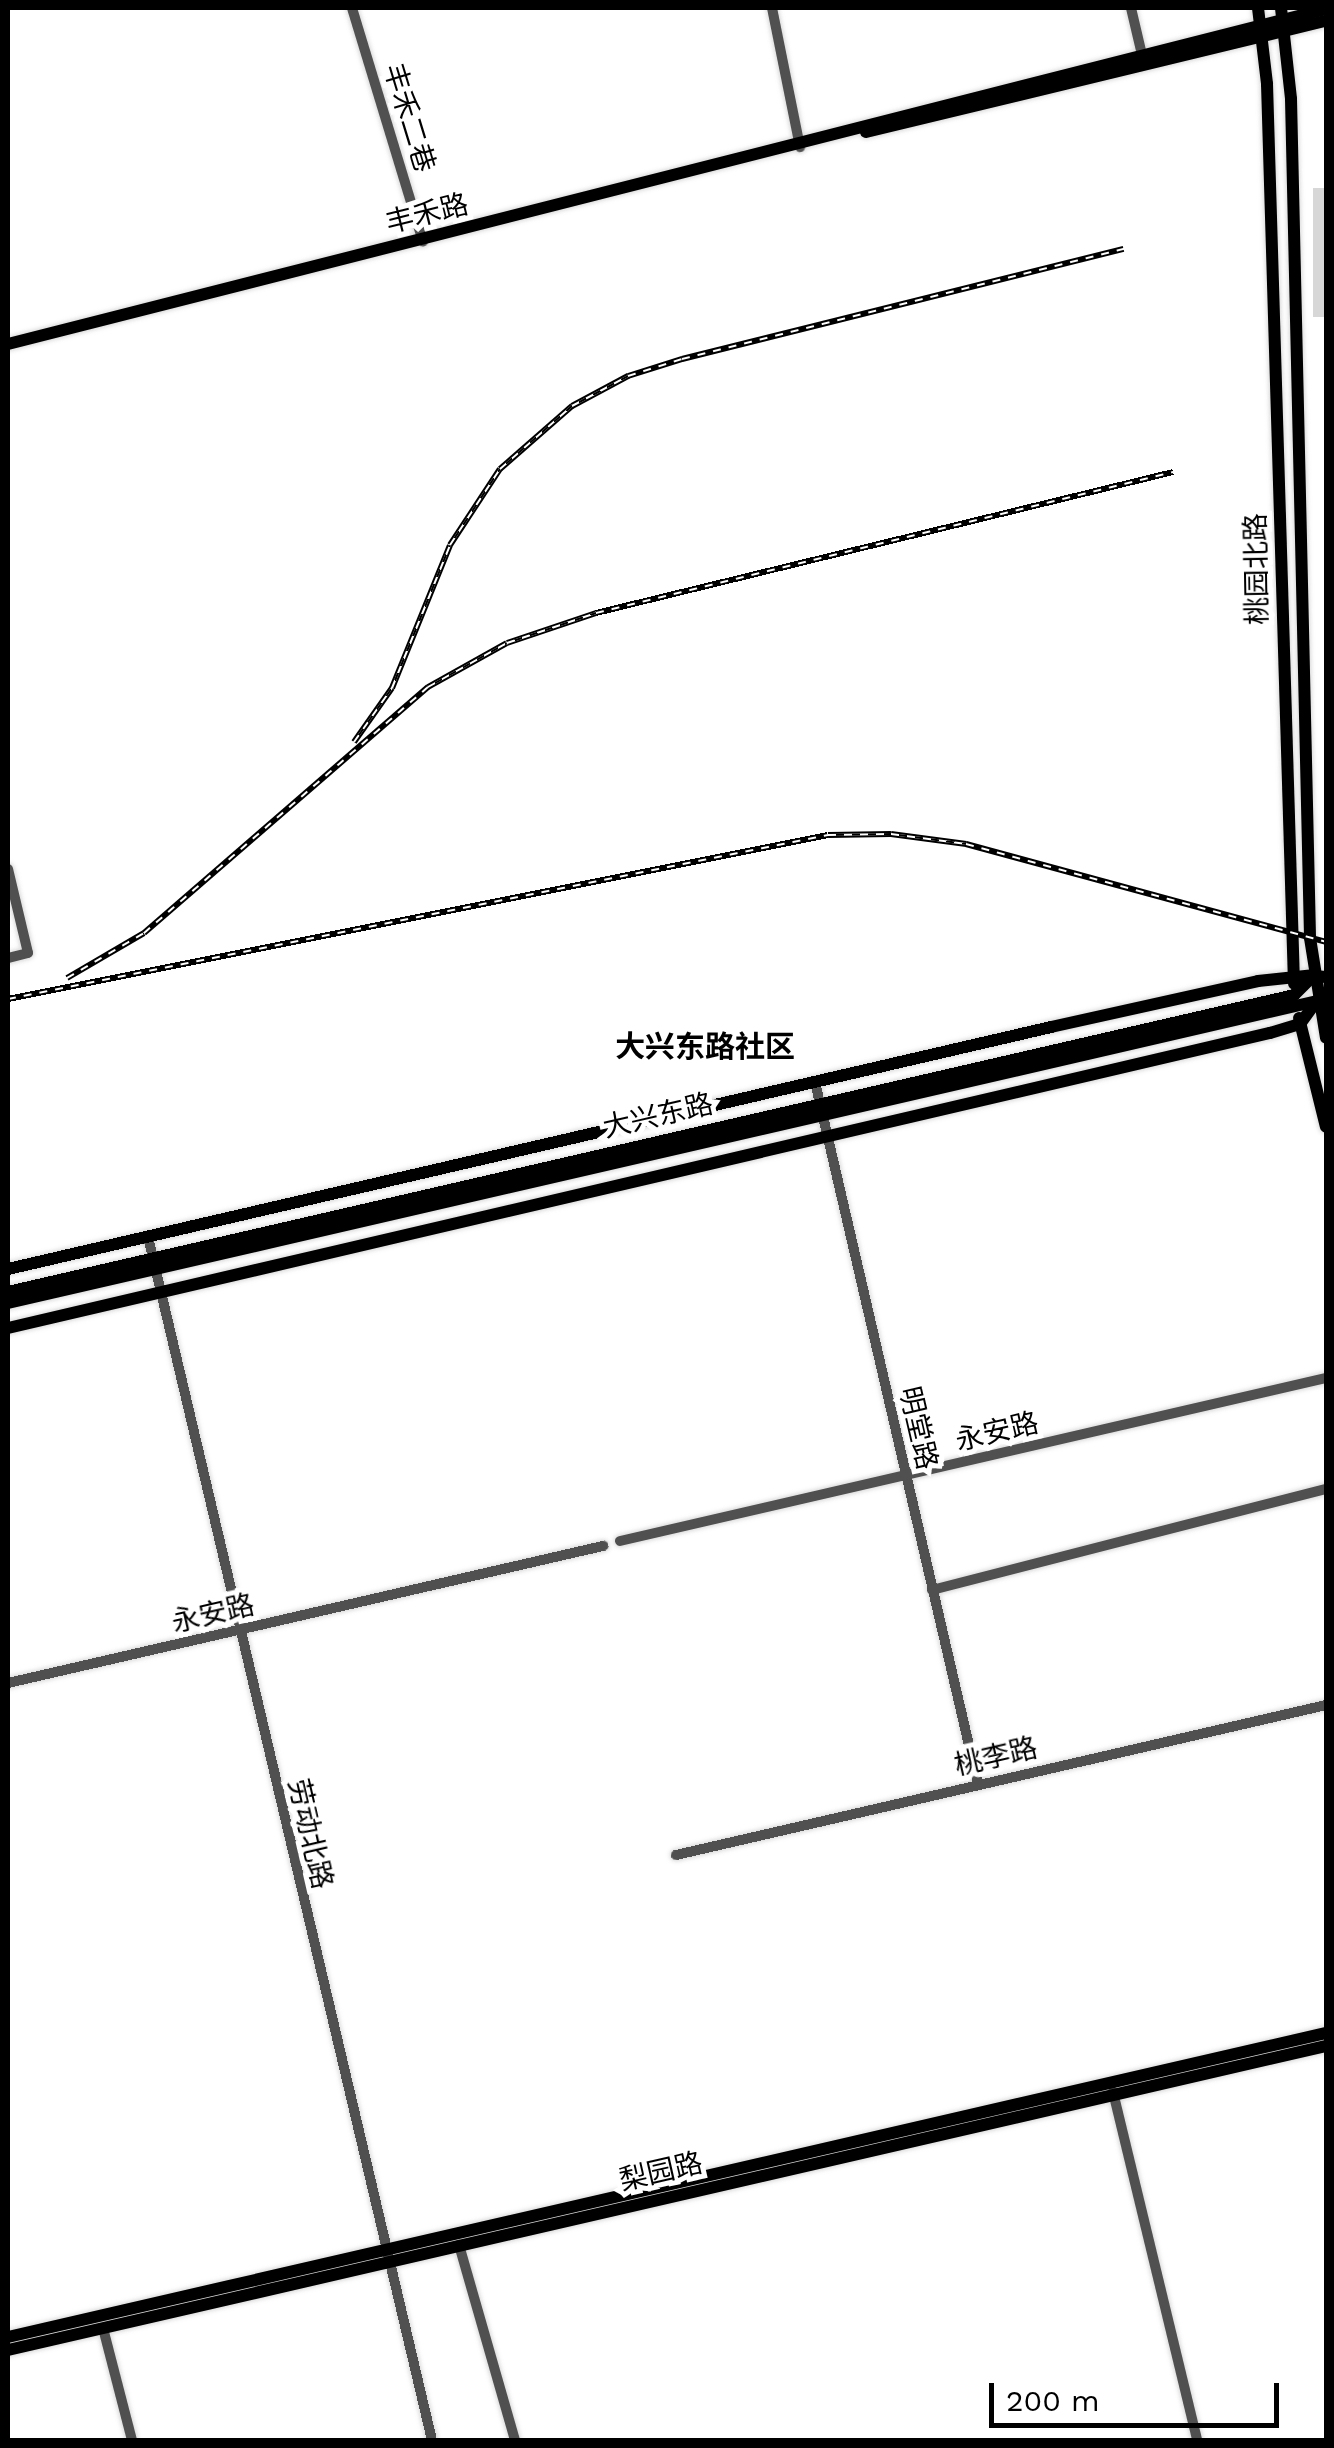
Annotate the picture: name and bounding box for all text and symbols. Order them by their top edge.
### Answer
street label: 丰禾二巷 [377,60,441,176]
street label: 丰禾路 [382,188,472,240]
street label: 桃园北路 [1239,513,1275,625]
district label: 大兴东路社区 [615,1029,795,1065]
street label: 大兴东路 [600,1087,716,1145]
street label: 明堂路 [892,1383,944,1473]
street label: 永安路 [952,1406,1042,1458]
street label: 永安路 [168,1588,258,1640]
street label: 桃李路 [951,1731,1041,1783]
street label: 劳动北路 [281,1776,339,1892]
street label: 梨园路 [616,2146,706,2198]
scale bar [994,2363,1284,2425]
text: 200 m [1006,2383,1100,2418]

